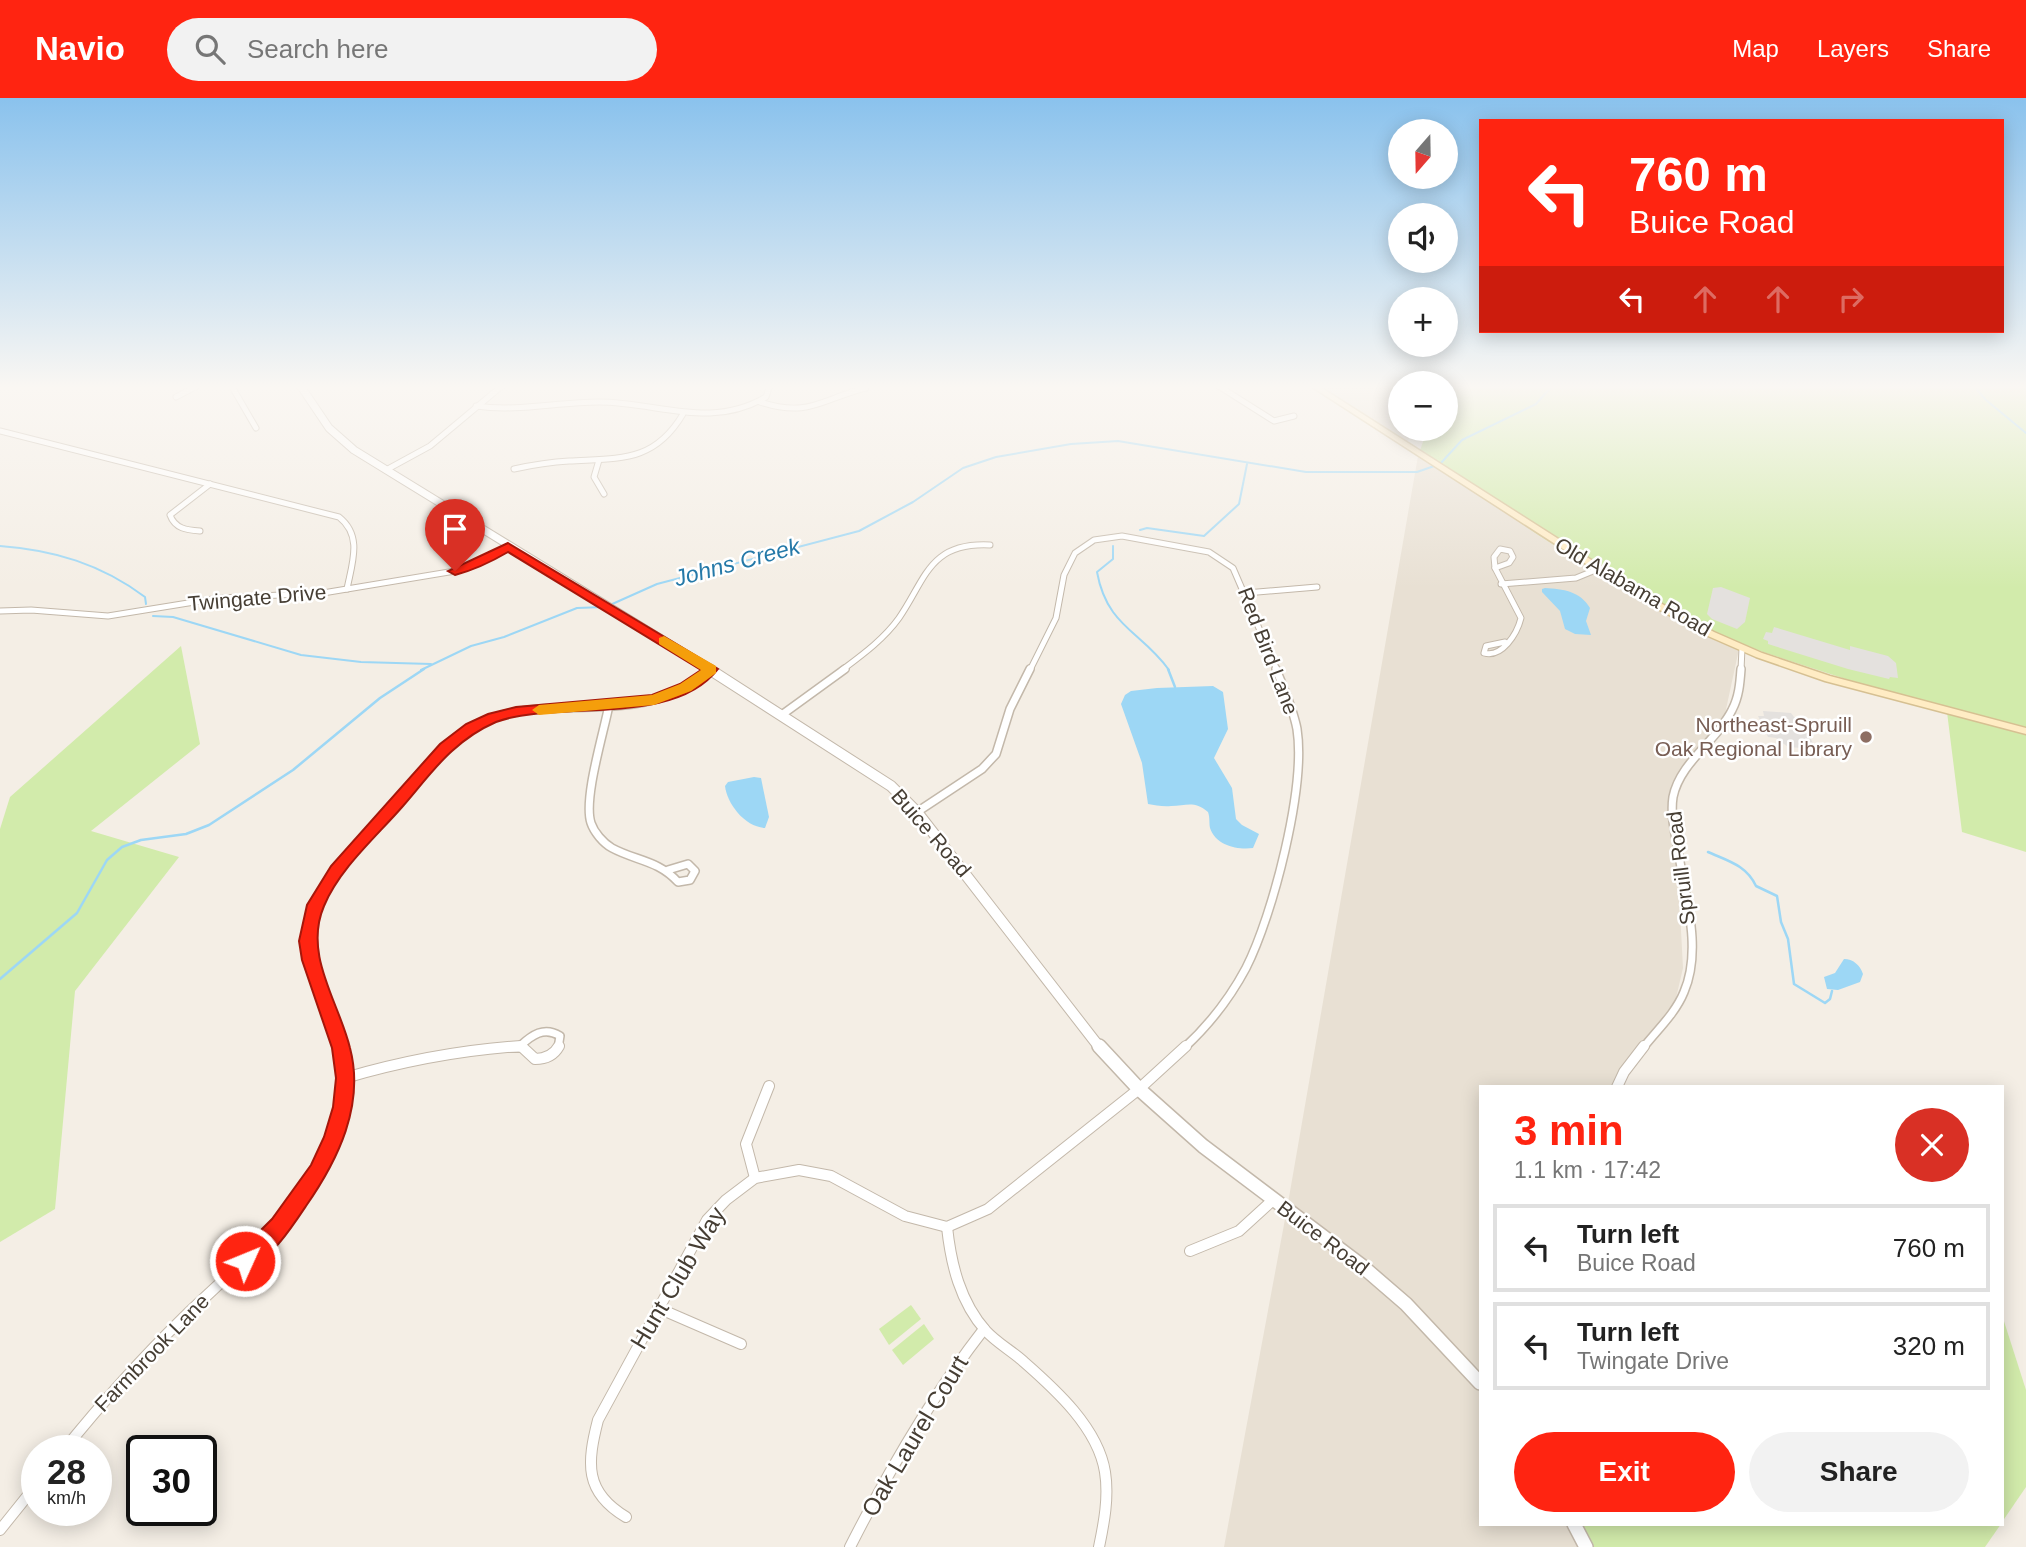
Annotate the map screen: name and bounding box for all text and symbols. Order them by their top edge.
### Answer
search box [167,18,657,81]
text: Navio [35,30,125,67]
icon: search [191,30,229,68]
text: Search here [247,34,389,64]
text: Map [1732,35,1779,62]
text: Layers [1817,35,1889,62]
text: Share [1927,35,1991,62]
north arrow [1388,119,1458,189]
map controls [1388,119,1458,441]
icon: left [1514,147,1605,238]
text: 760 m [1629,147,1768,201]
button: sound [1388,203,1458,273]
text: Buice Road [1629,204,1794,240]
icon: left [1613,280,1651,318]
icon: ahead [1686,280,1724,318]
icon: ahead [1759,280,1797,318]
icon: right [1832,280,1870,318]
button: + [1388,287,1458,357]
button: − [1388,371,1458,441]
pin [425,499,485,571]
icon: arrive [436,510,474,548]
water label: Johns Creek [670,532,804,592]
street label: Old Alabama Road [1551,533,1715,641]
street label: Twingate Drive [187,580,327,615]
street label: Red Bird Lane [1234,584,1303,718]
place label: Northeast-Spruill Oak Regional Library [1655,713,1852,760]
marker: Northeast-Spruill Oak Regional Library [1858,729,1874,745]
street label: Buice Road [887,784,976,881]
street label: Spruill Road [1662,810,1699,926]
text: 3 min [1514,1107,1624,1154]
button: close [1895,1108,1969,1182]
text: 1.1 km · 17:42 [1514,1157,1661,1183]
street label: Buice Road [1273,1196,1374,1279]
street label: Hunt Club Way [625,1202,730,1353]
text: Turn left [1577,1219,1679,1249]
position arrow [208,1224,282,1298]
icon: left [1518,1229,1556,1267]
text: 760 m [1893,1233,1965,1263]
text: Buice Road [1577,1250,1696,1276]
street label: Farmbrook Lane [90,1289,213,1416]
text: Turn left [1577,1317,1679,1347]
icon: left [1518,1327,1556,1365]
text: 320 m [1893,1331,1965,1361]
text: Twingate Drive [1577,1348,1729,1374]
street label: Oak Laurel Court [856,1350,973,1521]
button: Exit [1514,1432,1735,1512]
button: Share [1749,1432,1969,1512]
speed limit sign: 30 [126,1435,217,1526]
text: 28 [47,1452,86,1491]
text: km/h [47,1488,86,1508]

